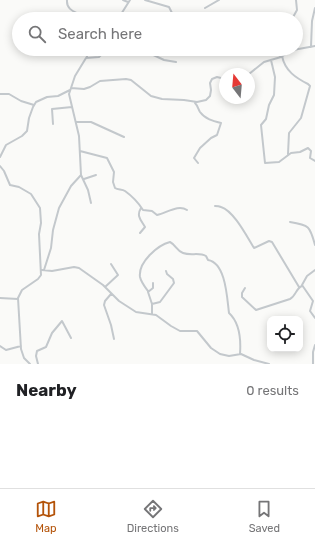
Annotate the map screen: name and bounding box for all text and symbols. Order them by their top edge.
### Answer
search box [12,12,303,56]
icon: search [26,23,48,45]
text: Search here [58,25,142,43]
north arrow [219,68,255,104]
map controls [267,316,303,352]
button: locate [267,316,303,352]
text: Nearby [16,380,77,400]
text: 0 results [246,383,299,398]
tab: Map [35,498,57,535]
tab: Directions [127,498,179,535]
tab: Saved [249,498,280,535]

